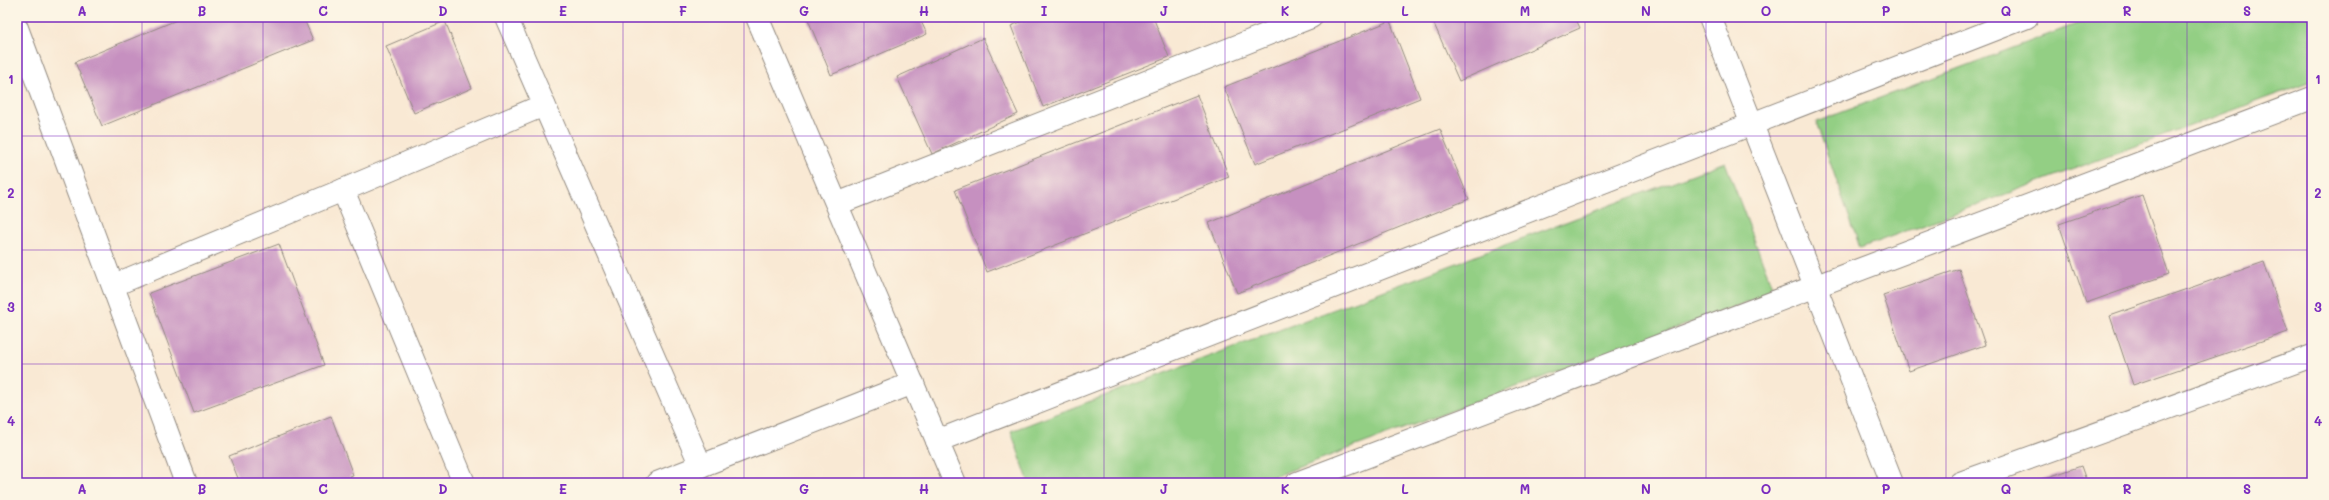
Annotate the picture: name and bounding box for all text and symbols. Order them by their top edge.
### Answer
text: A [77,2,87,19]
text: B [198,2,207,19]
text: C [318,2,328,19]
text: D [438,2,448,19]
text: E [559,2,567,19]
text: F [679,2,687,19]
text: G [799,2,809,19]
text: H [919,2,929,19]
text: I [1041,2,1048,19]
text: J [1160,2,1168,19]
text: K [1281,2,1290,19]
text: L [1401,2,1409,19]
text: M [1520,2,1530,19]
text: N [1641,2,1651,19]
text: O [1761,2,1771,19]
text: P [1882,2,1891,19]
text: Q [2001,2,2011,19]
text: R [2123,2,2132,19]
text: S [2243,2,2251,19]
text: 1 [8,70,14,87]
text: 1 [2315,70,2321,87]
text: 2 [7,184,15,201]
text: 2 [2314,184,2322,201]
text: 3 [7,298,15,315]
text: 3 [2314,298,2322,315]
text: 4 [7,412,15,429]
text: 4 [2314,412,2322,429]
text: A [77,480,87,497]
text: B [198,480,207,497]
text: C [318,480,328,497]
text: D [438,480,448,497]
text: E [559,480,567,497]
text: F [679,480,687,497]
text: G [799,480,809,497]
text: H [919,480,929,497]
text: I [1041,480,1048,497]
text: J [1160,480,1168,497]
text: K [1281,480,1290,497]
text: L [1401,480,1409,497]
text: M [1520,480,1530,497]
text: N [1641,480,1651,497]
text: O [1761,480,1771,497]
text: P [1882,480,1891,497]
text: Q [2001,480,2011,497]
text: R [2123,480,2132,497]
text: S [2243,480,2251,497]

